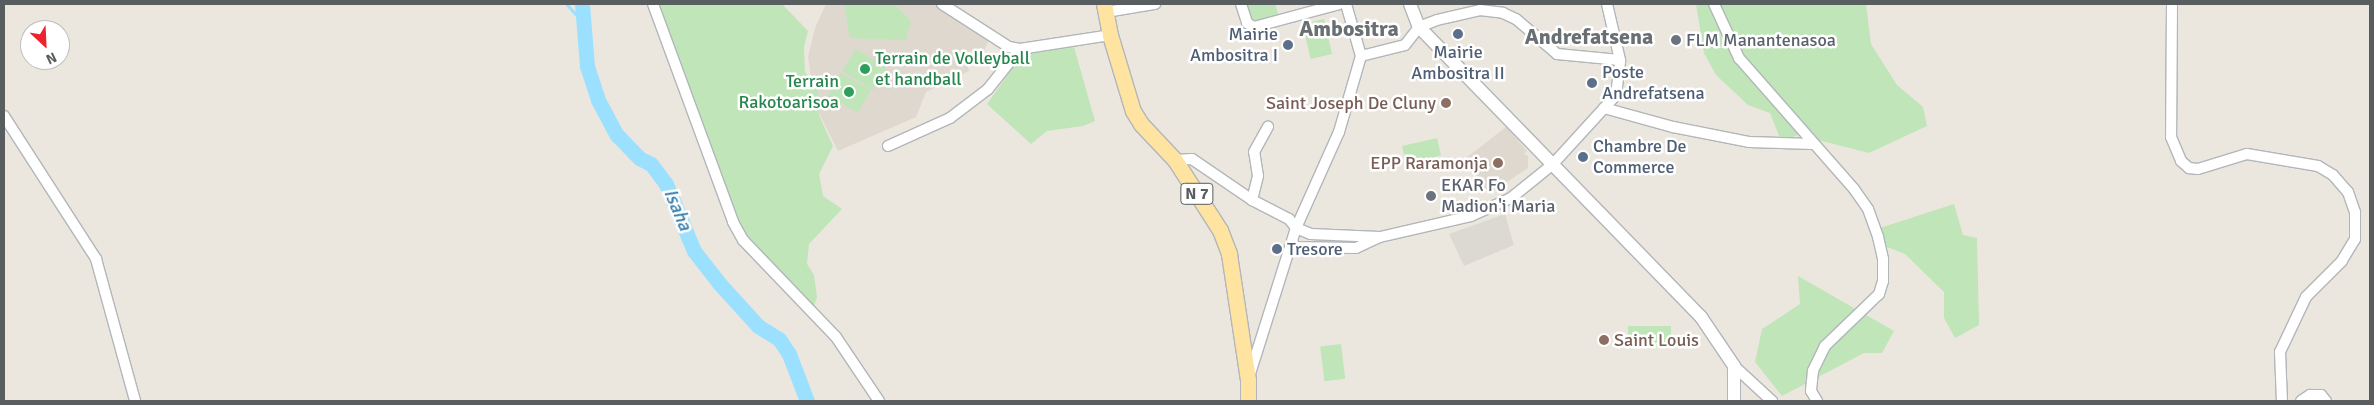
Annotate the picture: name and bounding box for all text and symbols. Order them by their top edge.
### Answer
district label: Ambositra [1299,16,1399,42]
north arrow [20,20,70,70]
place label: Mairie Ambositra I [1190,24,1278,66]
district label: Andrefatsena [1525,24,1653,50]
marker: Mairie Ambositra II [1452,28,1464,40]
place label: FLM Manantenasoa [1686,29,1836,51]
marker: FLM Manantenasoa [1670,34,1682,46]
marker: Mairie Ambositra I [1282,39,1294,51]
place label: Mairie Ambositra II [1411,42,1505,84]
text: N [43,48,59,68]
place label: Terrain de Volleyball et handball [875,48,1030,90]
place label: Poste Andrefatsena [1602,62,1705,104]
marker: Terrain de Volleyball et handball [859,63,871,75]
place label: Terrain Rakotoarisoa [739,71,839,114]
marker: Poste Andrefatsena [1586,77,1598,89]
marker: Terrain Rakotoarisoa [843,86,855,98]
place label: Saint Joseph De Cluny [1266,92,1436,114]
marker: Saint Joseph De Cluny [1440,97,1452,109]
place label: Chambre De Commerce [1593,136,1687,178]
marker: Chambre De Commerce [1577,151,1589,163]
place label: EPP Raramonja [1370,152,1488,174]
marker: EPP Raramonja [1492,157,1504,169]
place label: EKAR Fo Madion'i Maria [1441,175,1555,218]
road number: N 7 [1180,180,1214,208]
water label: Isaha [658,186,696,234]
marker: EKAR Fo Madion'i Maria [1425,190,1437,202]
place label: Tresore [1287,238,1343,260]
marker: Tresore [1271,243,1283,255]
place label: Saint Louis [1614,329,1699,351]
marker: Saint Louis [1598,334,1610,346]

